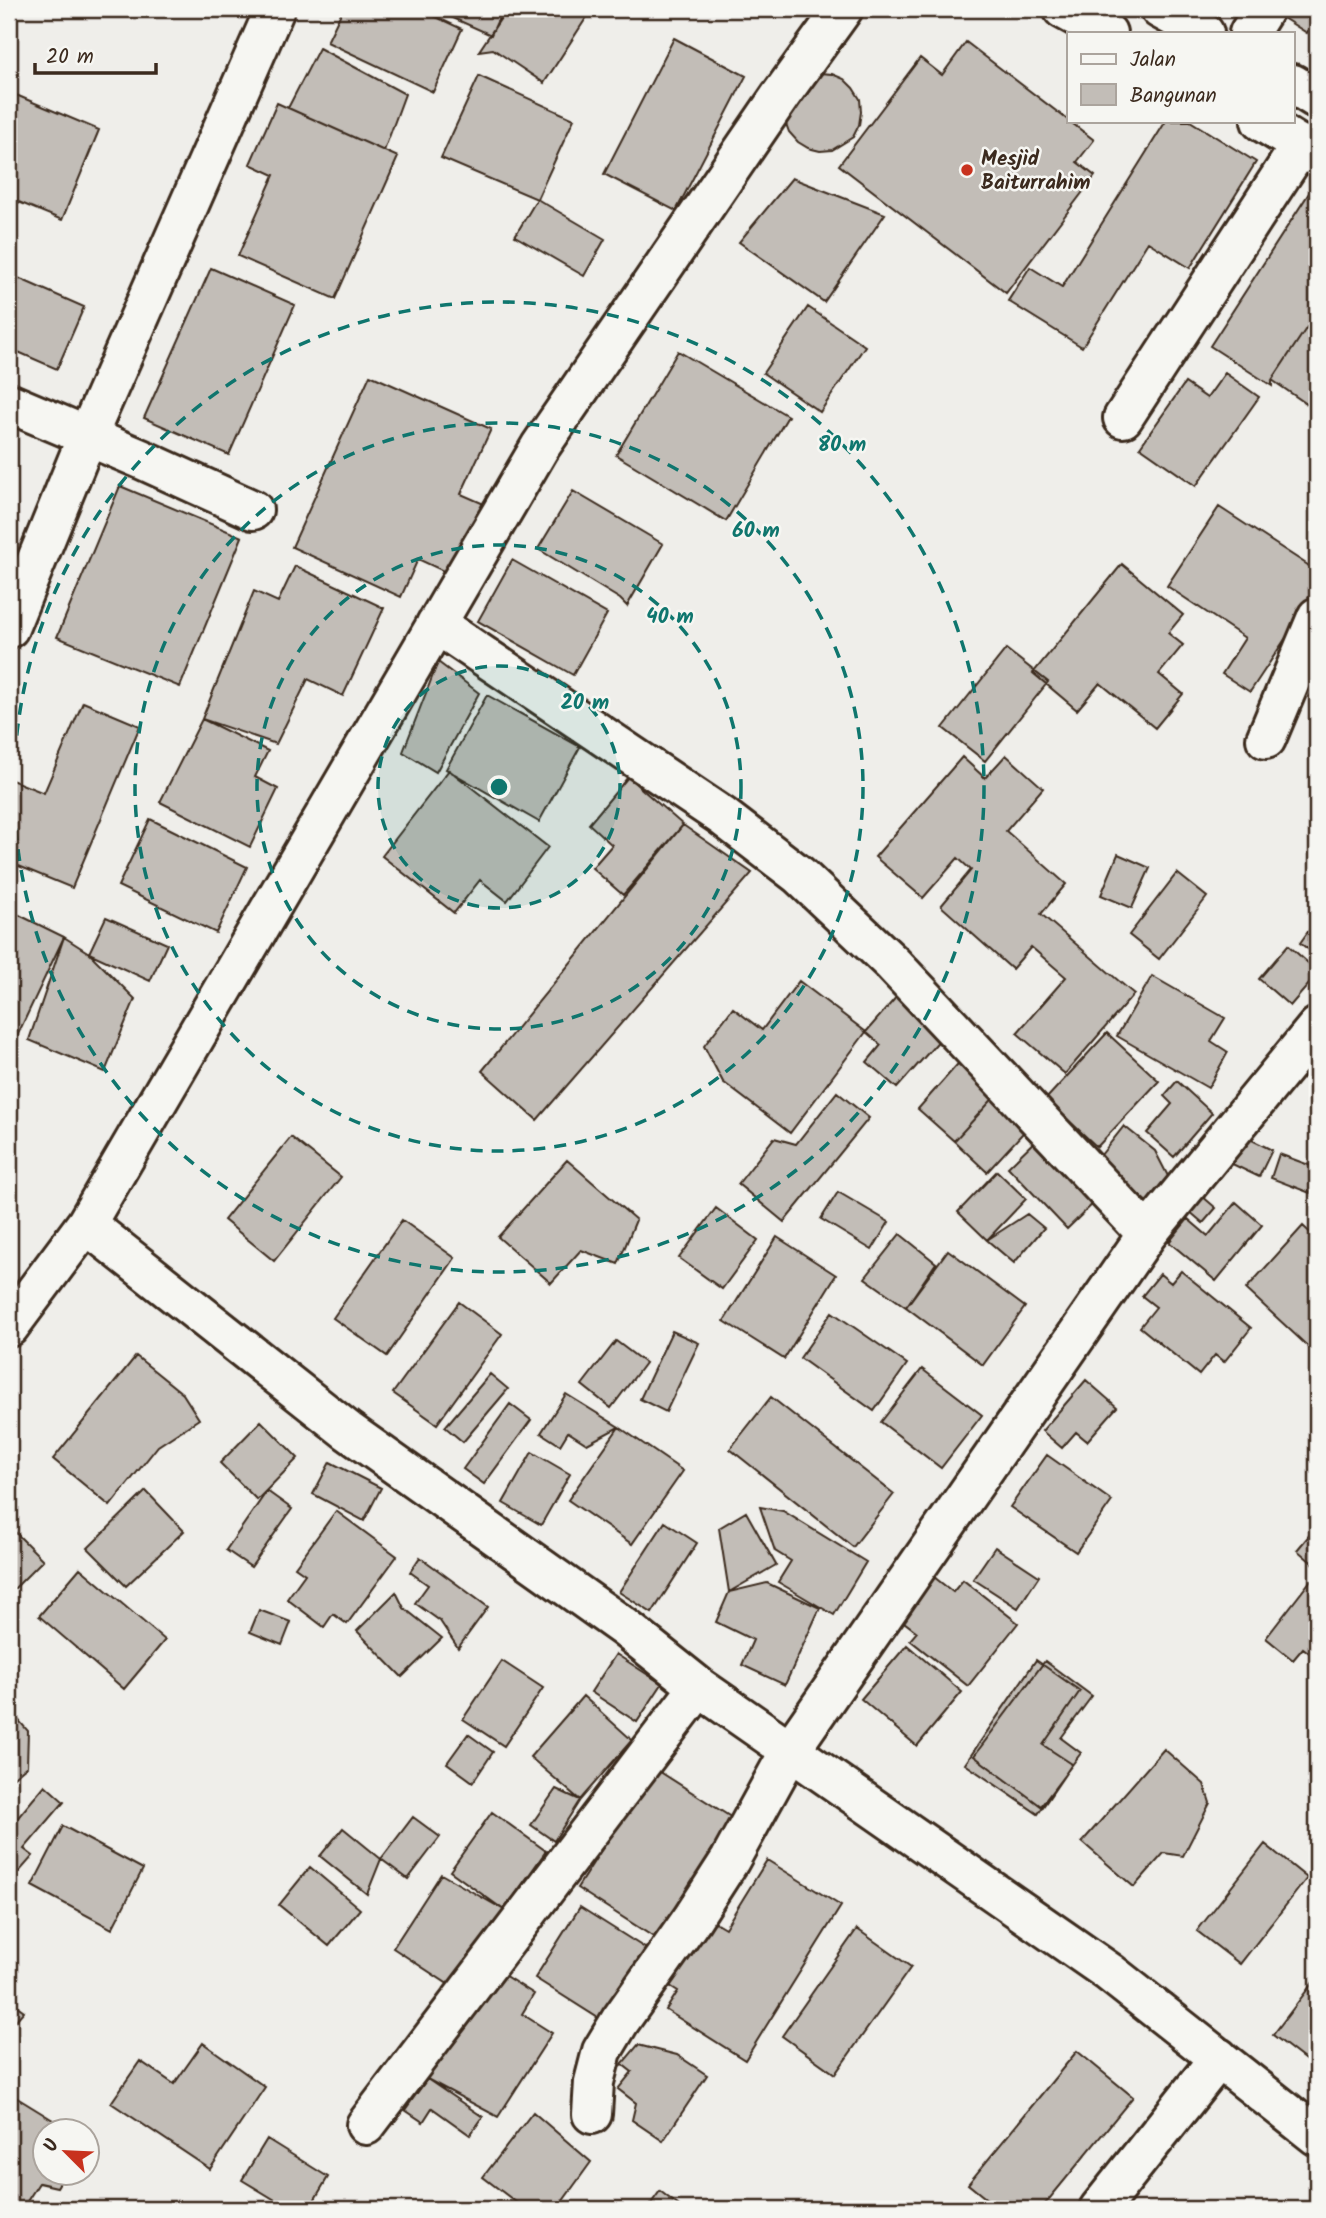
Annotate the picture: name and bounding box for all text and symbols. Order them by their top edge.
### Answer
scale bar [35,32,156,76]
legend [1067,32,1294,122]
text: 20 m [46,41,94,74]
text: Jalan [1130,44,1176,77]
text: Bangunan [1130,80,1217,113]
place label: Mesjid Baiturrahim [981,143,1090,200]
marker: Mesjid Baiturrahim [959,162,975,178]
text: 80 m [818,429,866,462]
text: 60 m [732,515,780,548]
text: 40 m [646,601,694,634]
text: 20 m [561,687,609,720]
centre of rings [487,775,511,799]
north arrow [32,2116,102,2186]
text: U [36,2134,69,2157]

